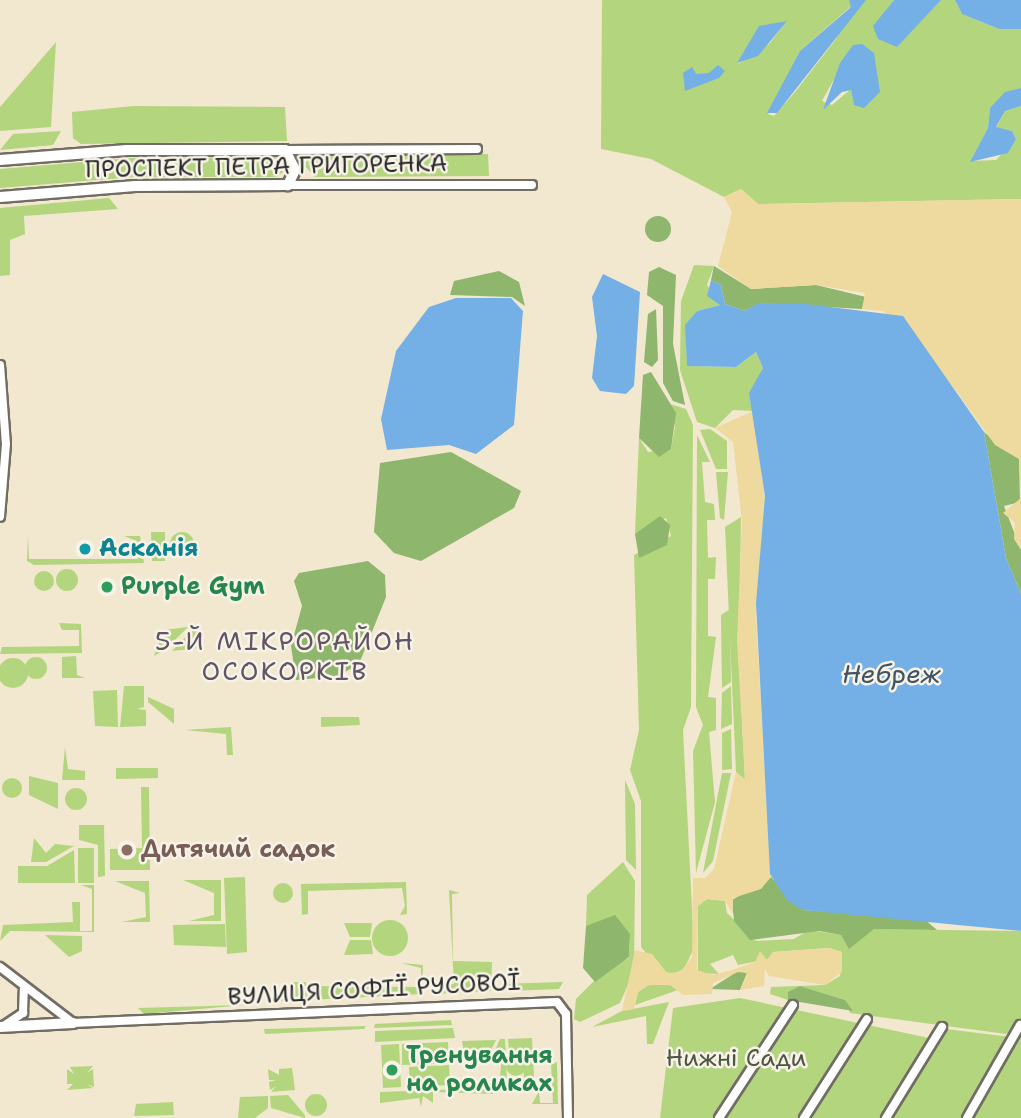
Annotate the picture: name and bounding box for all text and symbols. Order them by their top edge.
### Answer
street label: ПРОСПЕКТ ПЕТРА ГРИГОРЕНКА [85,149,447,185]
place label: Асканія [99,535,198,563]
marker: Асканія [77,541,93,557]
place label: Purple Gym [121,573,265,601]
marker: Purple Gym [99,579,115,595]
district label: 5-Й МІКРОРАЙОН ОСОКОРКІВ [157,625,413,686]
water label: Небреж [842,658,940,690]
place label: Дитячий садок [141,836,335,864]
marker: Дитячий садок [119,842,135,858]
street label: ВУЛИЦЯ СОФІЇ РУСОВОЇ [227,968,521,1012]
place label: Тренування на роликах [406,1042,553,1098]
park label: Нижні Сади [666,1045,806,1073]
marker: Тренування на роликах [384,1062,400,1078]

